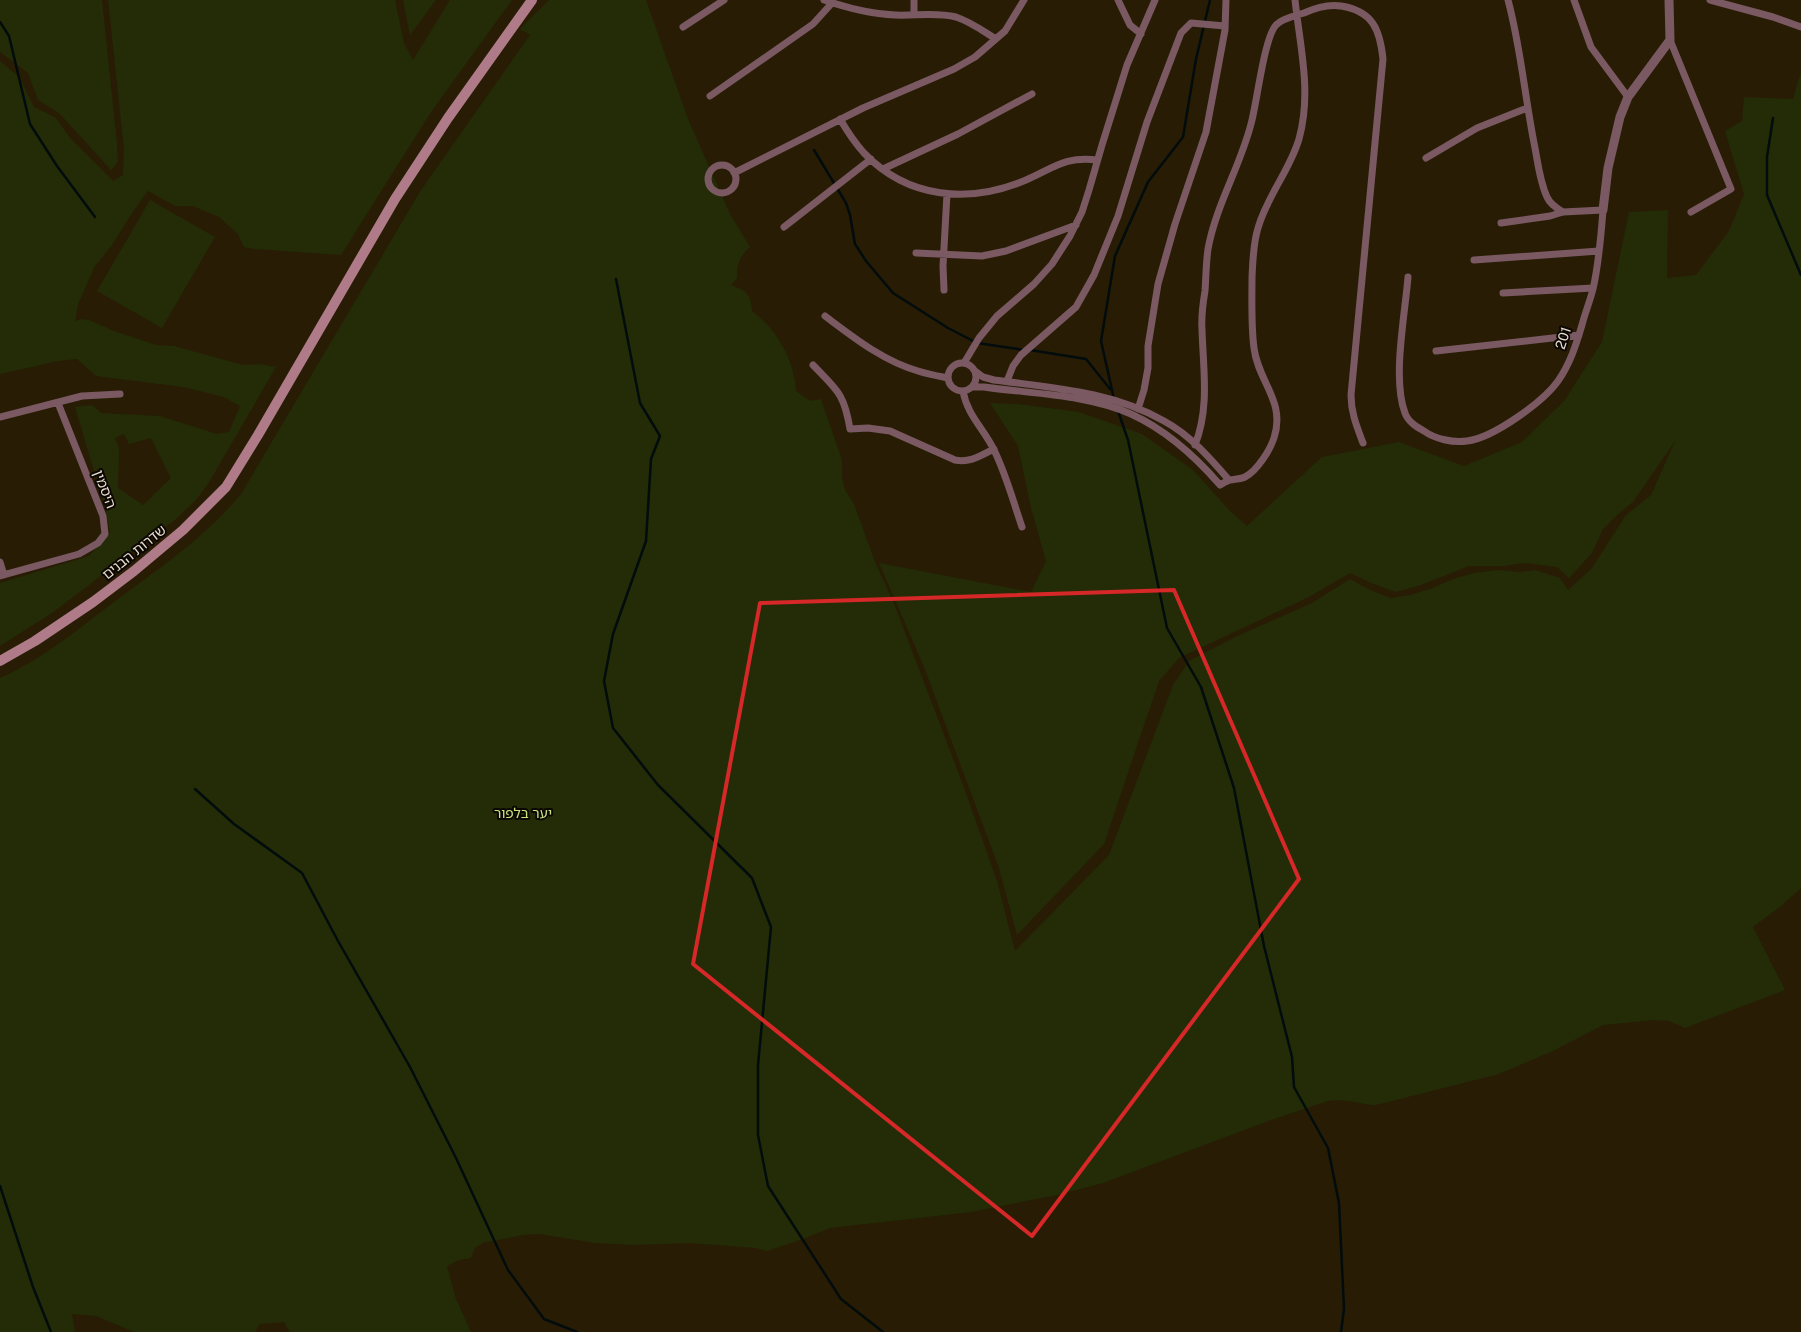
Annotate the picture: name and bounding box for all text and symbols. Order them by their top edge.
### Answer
street label: 201 [1552,325,1574,351]
street label: היסמין [90,468,120,510]
street label: שדרות הבנים [99,522,169,582]
park label: יער בלפור [494,805,552,821]

